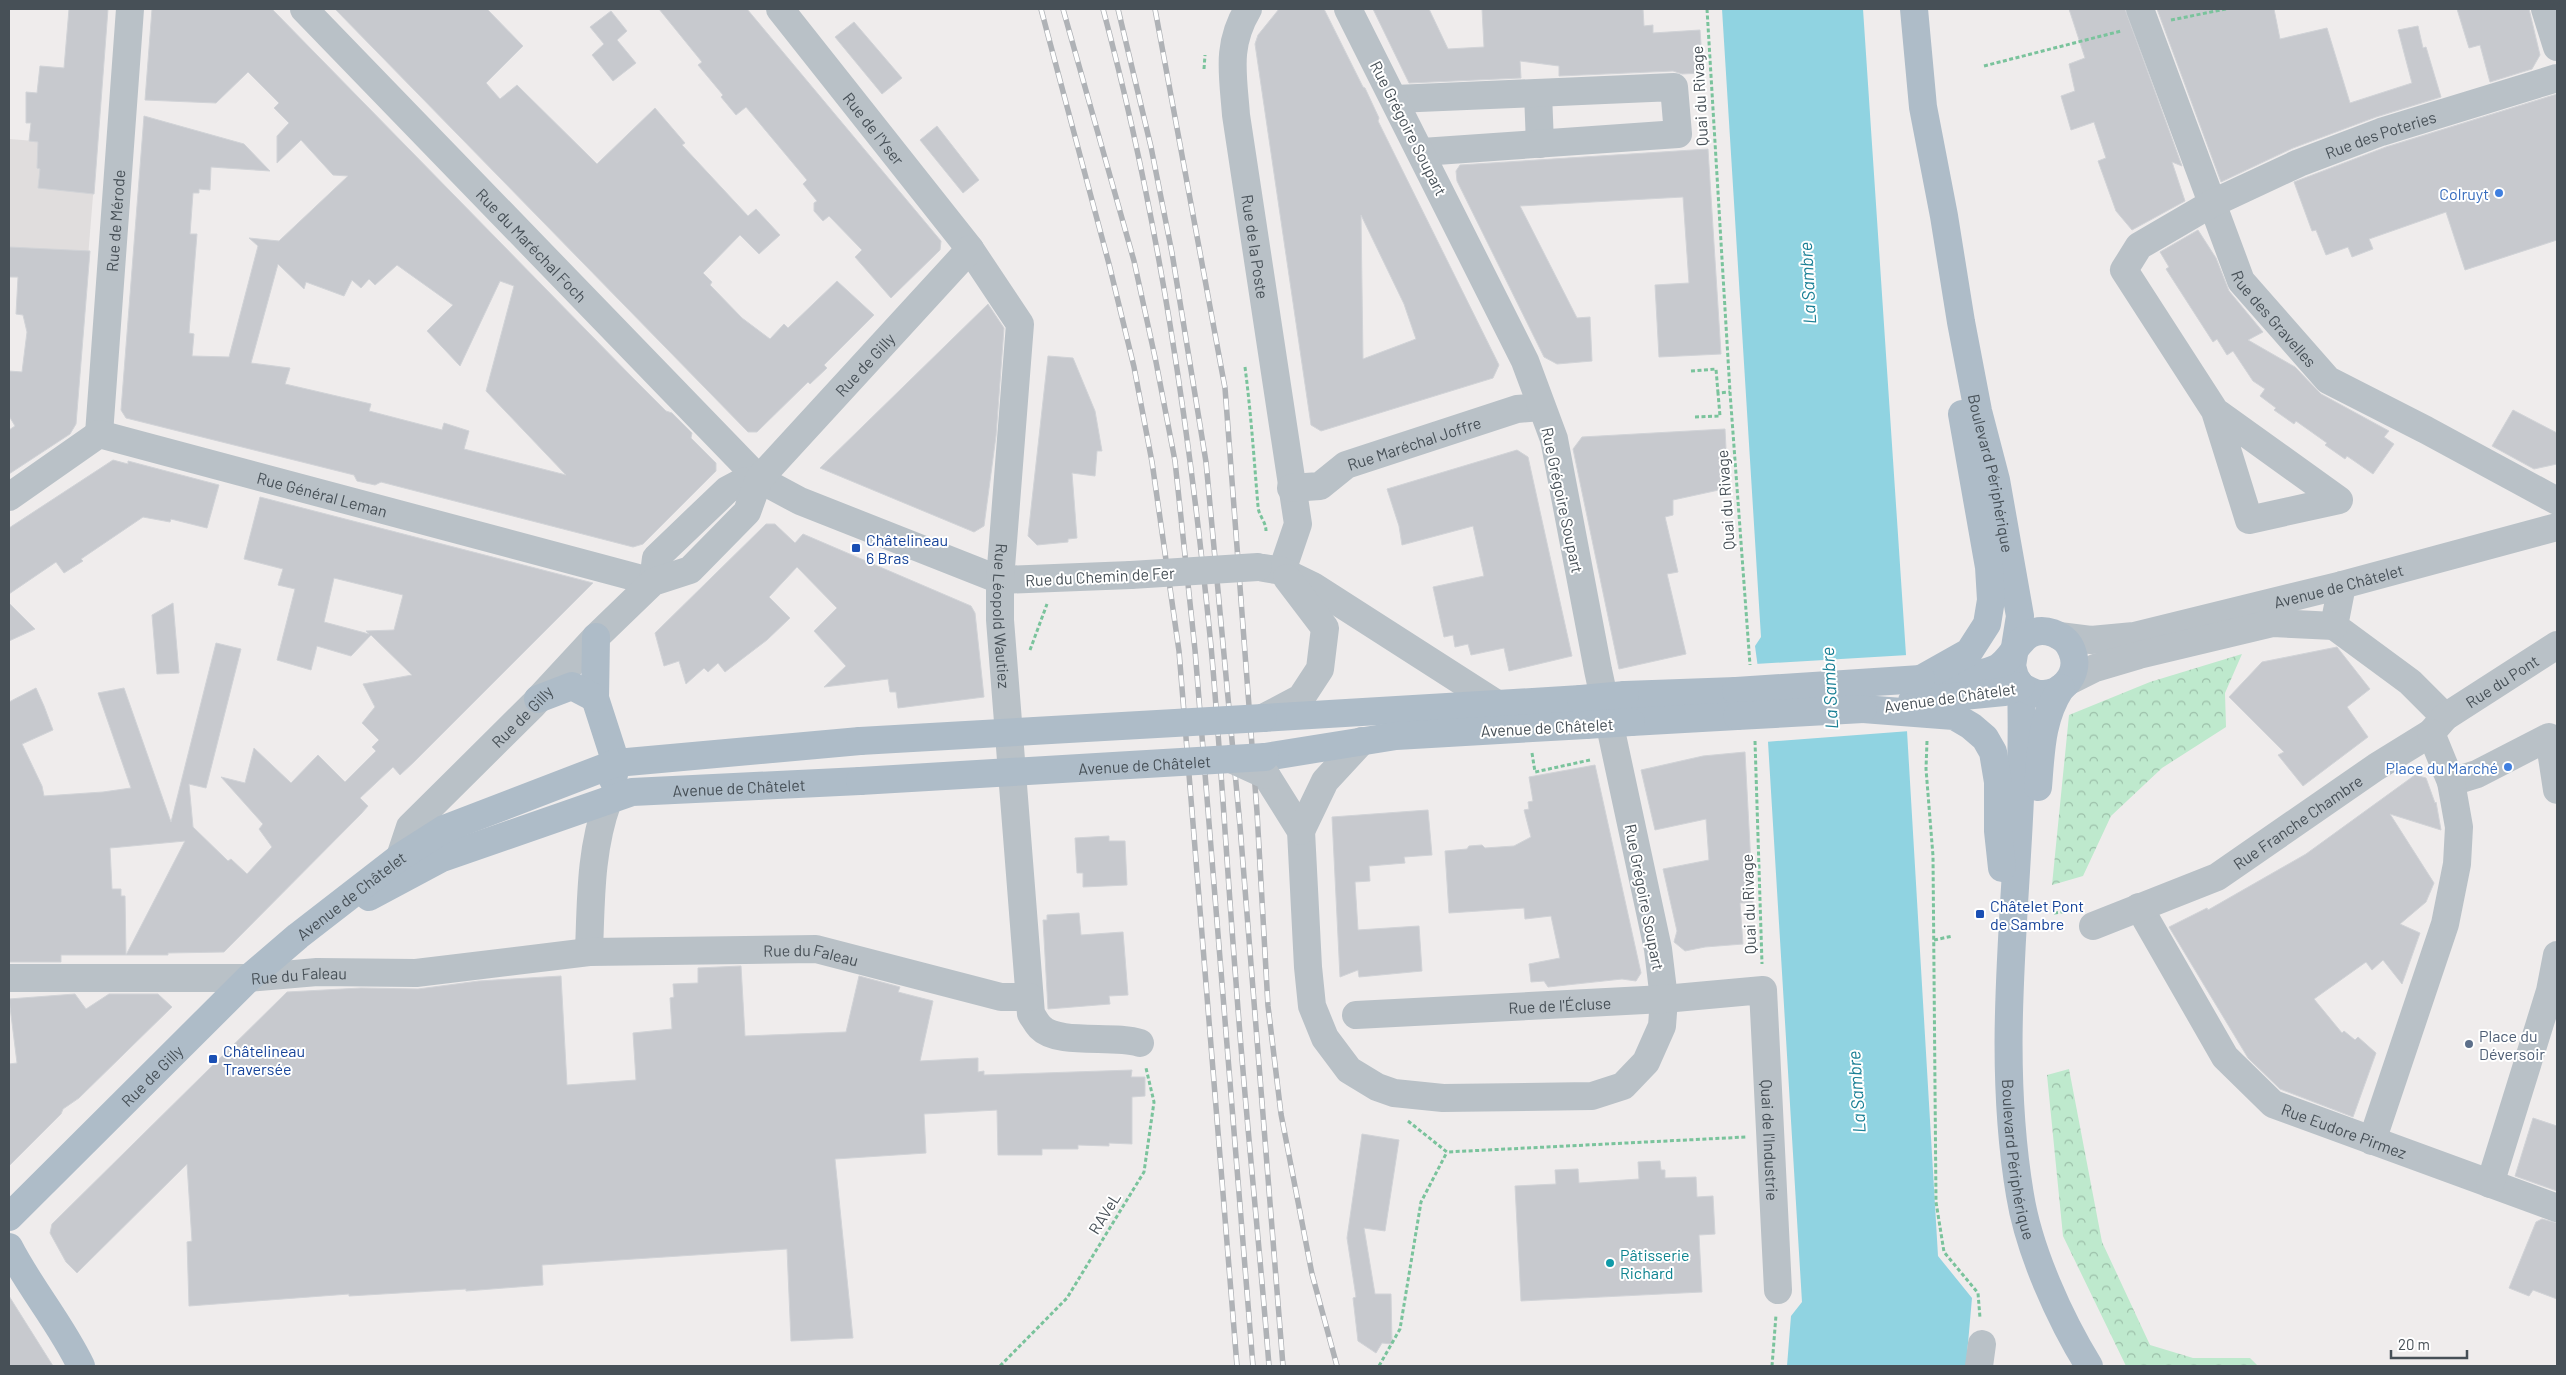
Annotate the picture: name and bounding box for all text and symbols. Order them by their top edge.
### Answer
street label: Quai du Rivage [1687,45,1711,147]
street label: Rue Grégoire Soupart [1367,58,1451,198]
street label: Rue de l'Yser [840,88,909,168]
street label: Rue des Poteries [2322,106,2438,162]
street label: Rue de Mérode [101,169,128,272]
street label: Rue du Maréchal Foch [473,184,591,305]
place label: Colruyt [2439,184,2489,203]
marker: Colruyt [2493,187,2505,199]
street label: Rue de la Poste [1239,193,1273,300]
water label: La Sambre [1794,241,1820,325]
street label: Rue des Gravelles [2228,268,2321,370]
street label: Rue de Gilly [831,328,899,400]
street label: Boulevard Périphérique [1965,392,2018,554]
street label: Rue Maréchal Joffre [1345,412,1483,473]
street label: Rue Grégoire Soupart [1538,425,1588,575]
street label: Quai du Rivage [1712,449,1738,551]
street label: Rue Général Leman [255,467,390,520]
place label: Châtelineau 6 Bras [866,530,948,567]
marker: Châtelineau 6 Bras [850,542,862,554]
street label: Rue Léopold Wautiez [990,543,1015,689]
street label: Avenue de Châtelet [2272,559,2405,611]
street label: Rue du Chemin de Fer [1025,563,1175,589]
water label: La Sambre [1816,646,1842,730]
street label: Rue du Pont [2462,650,2542,711]
street label: Avenue de Châtelet [1883,678,2017,716]
street label: Rue de Gilly [487,681,557,751]
street label: Avenue de Châtelet [1480,714,1614,740]
street label: Avenue de Châtelet [1077,751,1212,778]
place label: Place du Marché [2385,758,2498,777]
marker: Place du Marché [2502,761,2514,773]
street label: Rue Franche Chambre [2229,770,2366,873]
street label: Avenue de Châtelet [672,774,806,800]
street label: Rue Grégoire Soupart [1622,822,1668,972]
street label: Avenue de Châtelet [292,847,409,943]
street label: Quai du Rivage [1737,854,1759,954]
place label: Châtelet Pont de Sambre [1990,896,2084,933]
marker: Châtelet Pont de Sambre [1974,908,1986,920]
street label: Rue du Faleau [763,939,861,969]
street label: Rue du Faleau [250,962,347,987]
street label: Rue de l'Écluse [1508,992,1612,1017]
place label: Place du Déversoir [2479,1026,2545,1063]
marker: Place du Déversoir [2463,1038,2475,1050]
street label: Rue de Gilly [117,1040,187,1110]
place label: Châtelineau Traversée [223,1041,305,1078]
water label: La Sambre [1842,1050,1870,1134]
marker: Châtelineau Traversée [207,1053,219,1065]
street label: Quai de l'Industrie [1758,1079,1783,1201]
street label: Boulevard Périphérique [2000,1079,2040,1242]
street label: Rue Eudore Pirmez [2279,1099,2409,1162]
street label: RAVeL [1084,1189,1124,1237]
place label: Pâtisserie Richard [1620,1245,1690,1282]
marker: Pâtisserie Richard [1604,1257,1616,1269]
scale bar [2391,1328,2467,1360]
text: 20 m [2398,1335,2430,1353]

